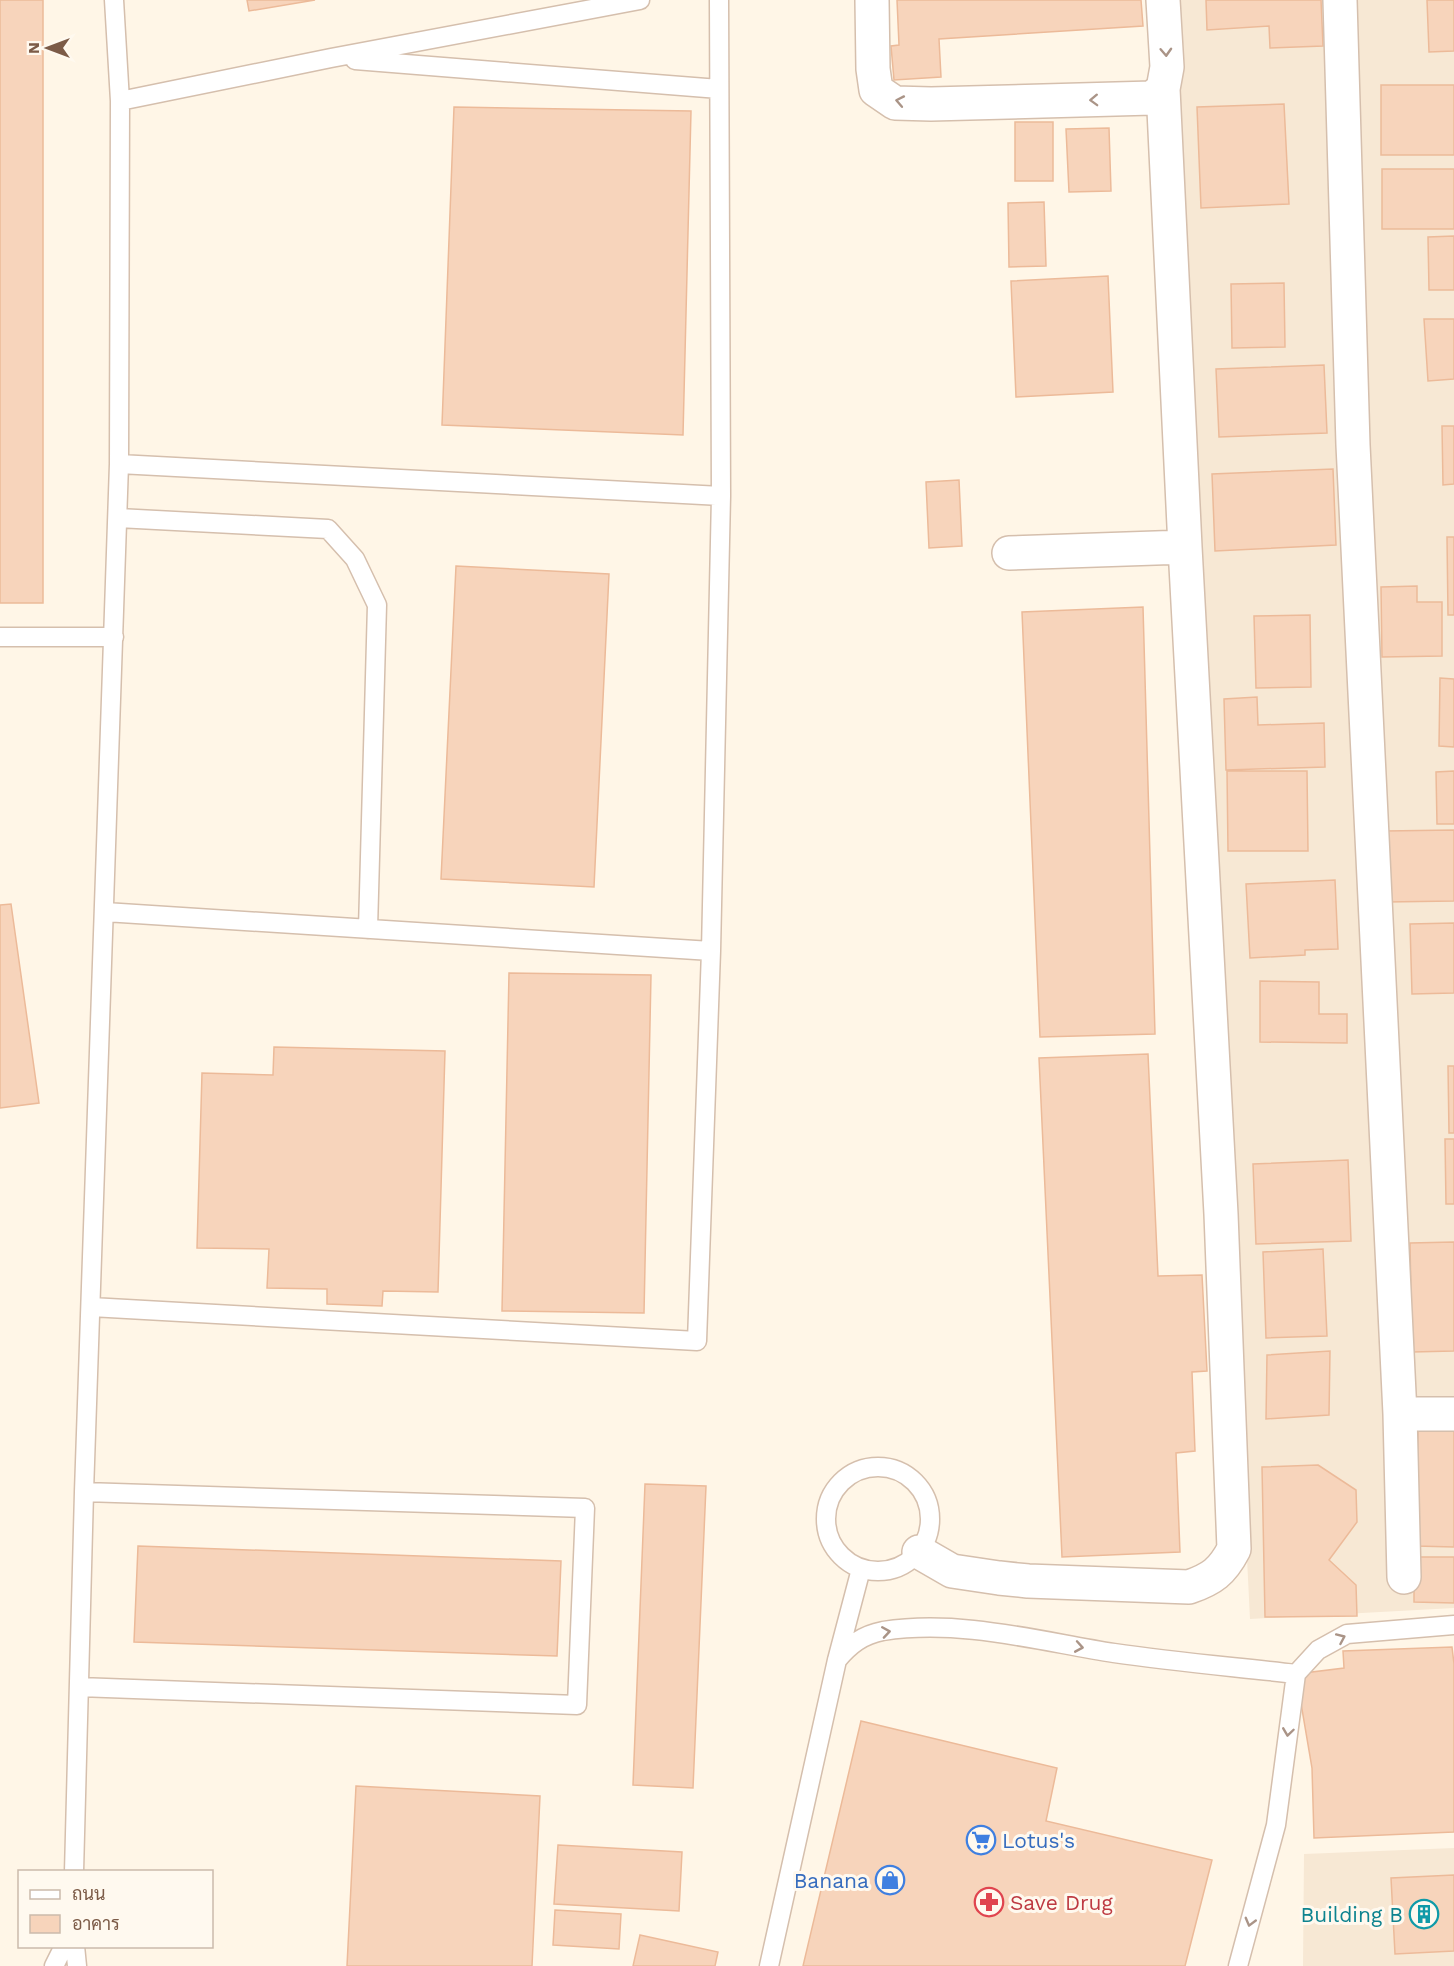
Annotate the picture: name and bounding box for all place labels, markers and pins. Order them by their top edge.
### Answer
supermarket icon: Lotus's [965,1824,997,1856]
place label: Lotus's [1002,1828,1075,1853]
shop icon: Banana [874,1864,906,1896]
place label: Banana [794,1868,869,1893]
pharmacy icon: Save Drug [973,1886,1005,1918]
place label: Save Drug [1010,1890,1114,1915]
building icon: Building B [1408,1898,1440,1930]
place label: Building B [1301,1902,1403,1927]

